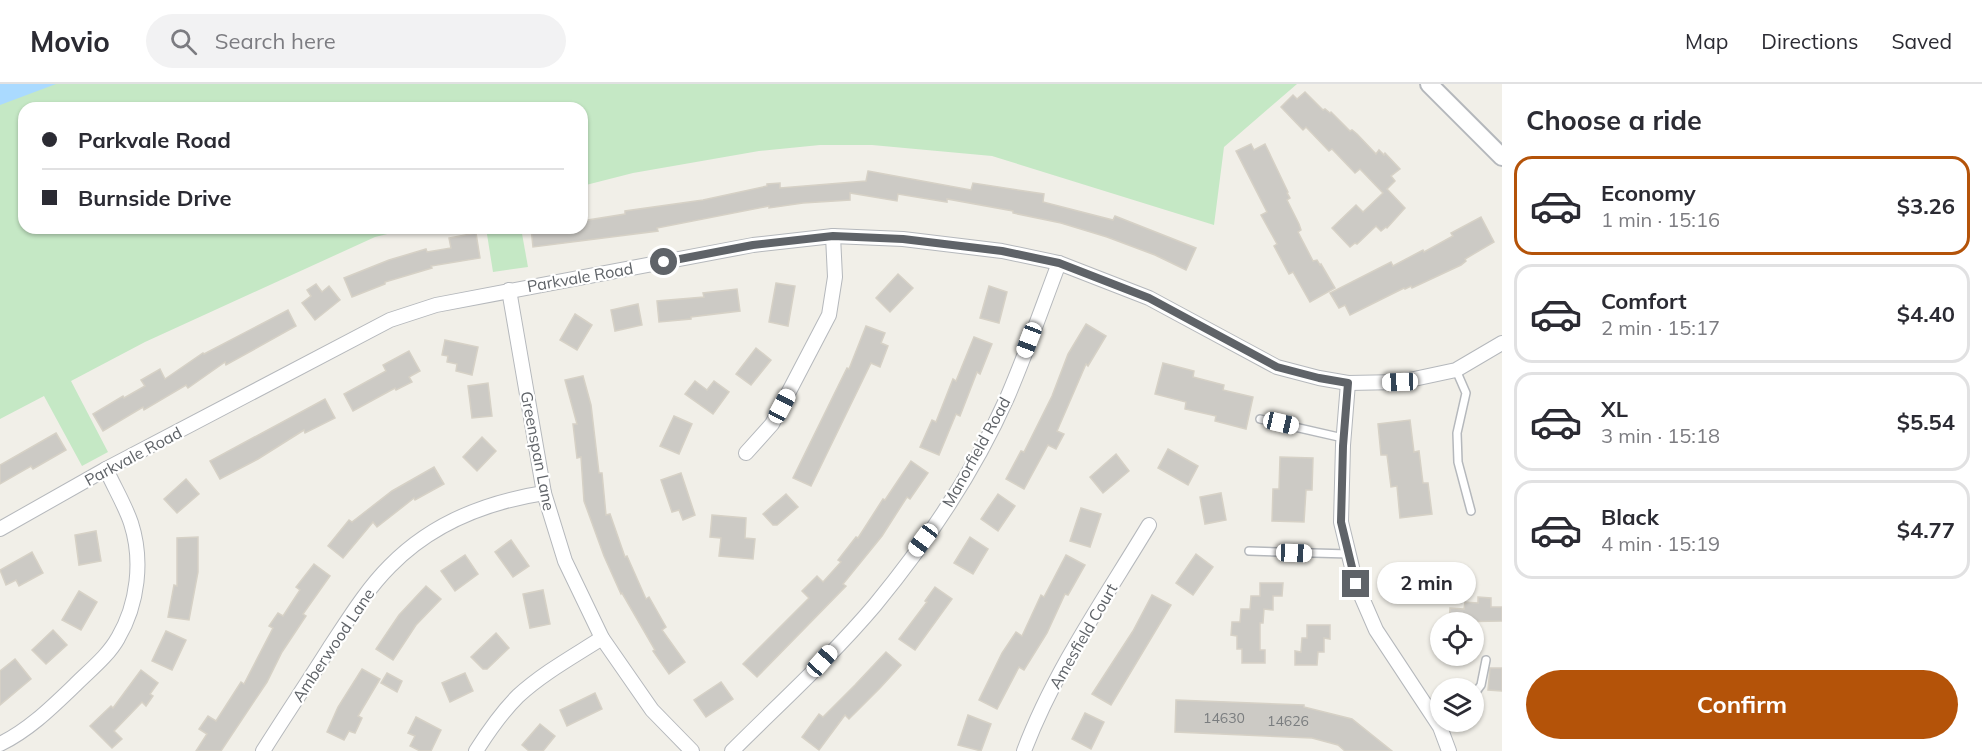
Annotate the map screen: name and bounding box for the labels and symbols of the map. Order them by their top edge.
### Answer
route start [650,248,677,275]
street label: Parkvale Road [525,258,635,296]
car [1014,320,1044,360]
car [1382,372,1418,392]
car [766,386,798,426]
street label: Greenspan Lane [517,390,559,512]
street label: Manorfield Road [937,393,1015,511]
car [1261,410,1301,436]
street label: Parkvale Road [81,422,185,490]
car [905,520,941,560]
car [1276,543,1312,563]
callout: 2 min [1377,563,1476,605]
route end [1342,570,1369,597]
street label: Amesfield Court [1045,579,1121,692]
street label: Amberwood Lane [288,584,378,706]
car [803,642,841,680]
house number: 14630 [1203,709,1245,727]
house number: 14626 [1267,712,1309,730]

